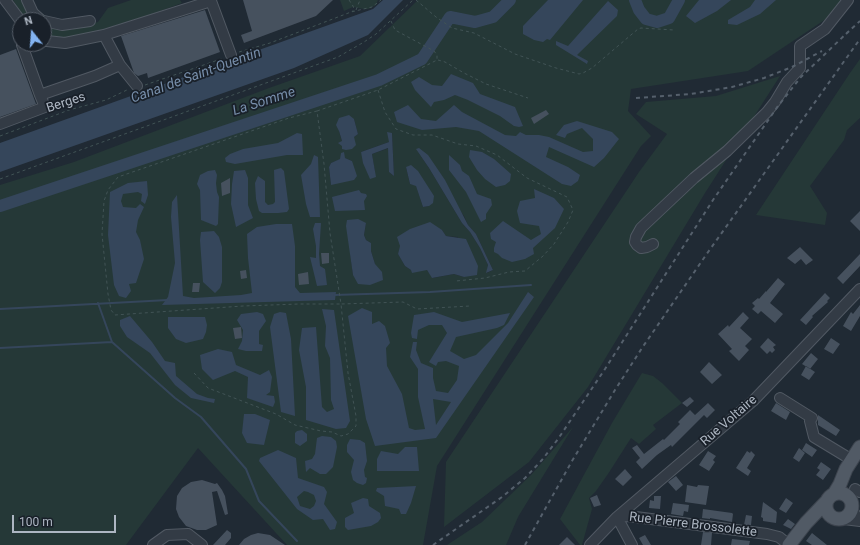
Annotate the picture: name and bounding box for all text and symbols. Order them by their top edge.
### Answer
north arrow [12,12,52,52]
text: N [23,14,34,28]
water label: Canal de Saint-Quentin [129,45,263,107]
water label: La Somme [231,84,297,120]
street label: Berges [44,89,88,117]
street label: Rue Voltaire [698,392,760,450]
scale bar [14,507,118,533]
street label: Rue Pierre Brossolette [628,509,758,541]
text: 100 m [19,515,53,529]

